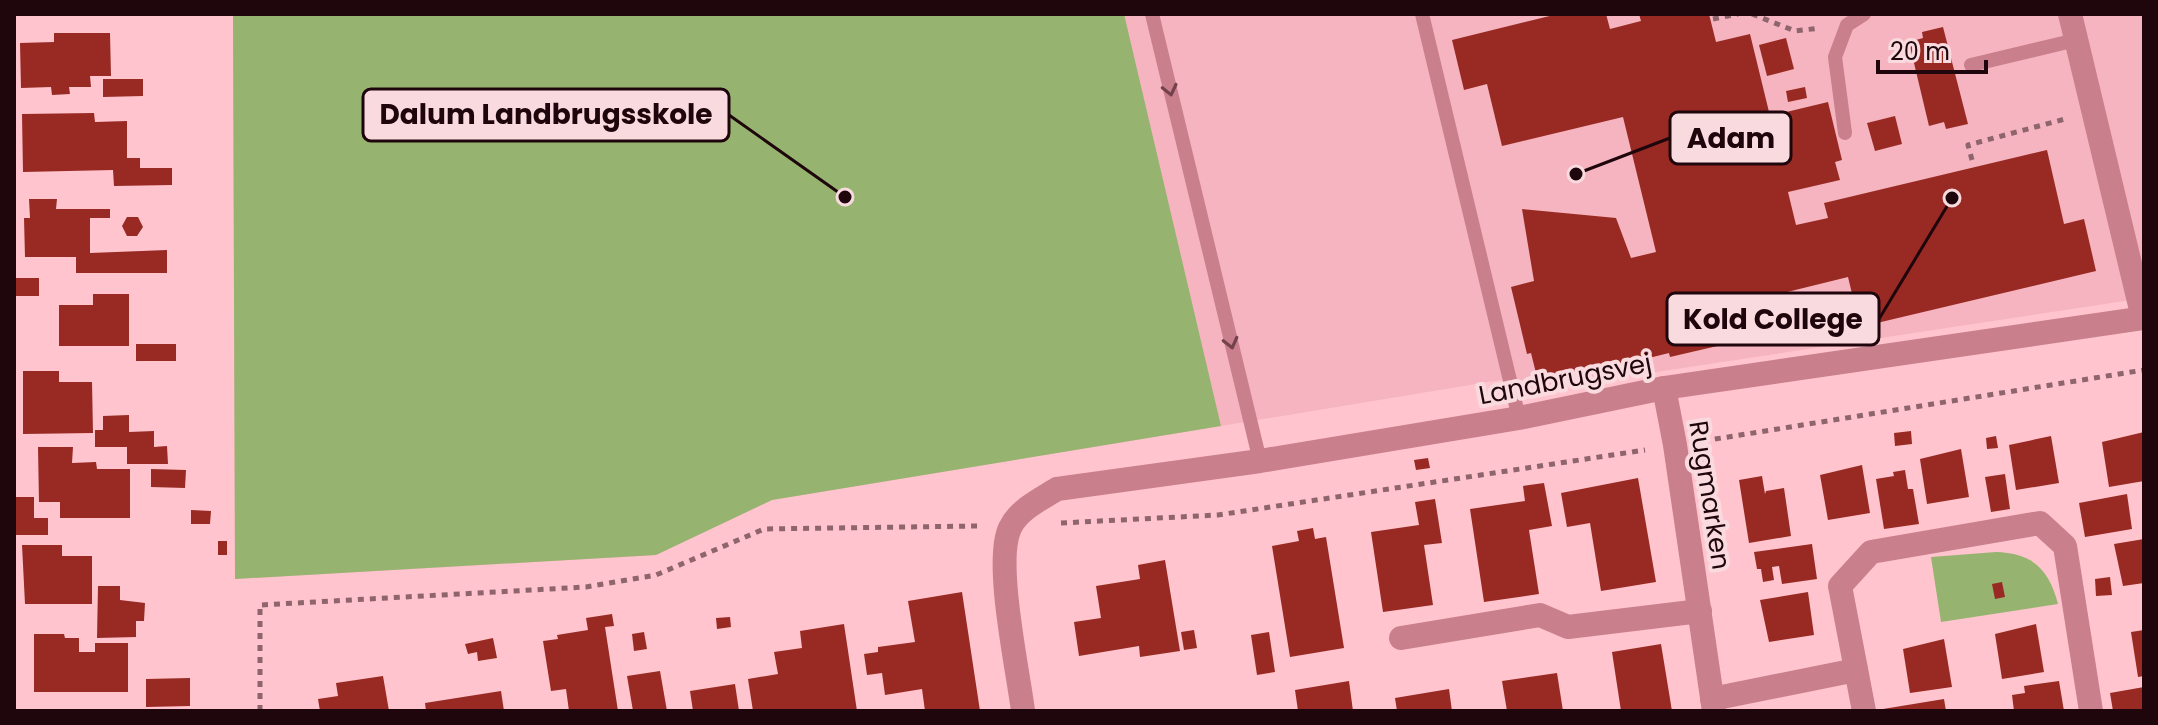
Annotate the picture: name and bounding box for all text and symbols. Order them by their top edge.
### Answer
scale bar [1878,24,1986,74]
text: 20 m [1890,35,1950,68]
one-way arrow [1161,82,1178,96]
callout: Dalum Landbrugsskole [363,89,729,141]
text: Dalum Landbrugsskole [379,95,713,134]
callout: Adam [1670,112,1791,164]
text: Adam [1687,119,1775,158]
callout: Kold College [1667,293,1879,345]
text: Kold College [1683,300,1863,339]
one-way arrow [1221,335,1238,349]
street label: Landbrugsvej [1476,345,1654,413]
street label: Rugmarken [1680,418,1740,572]

